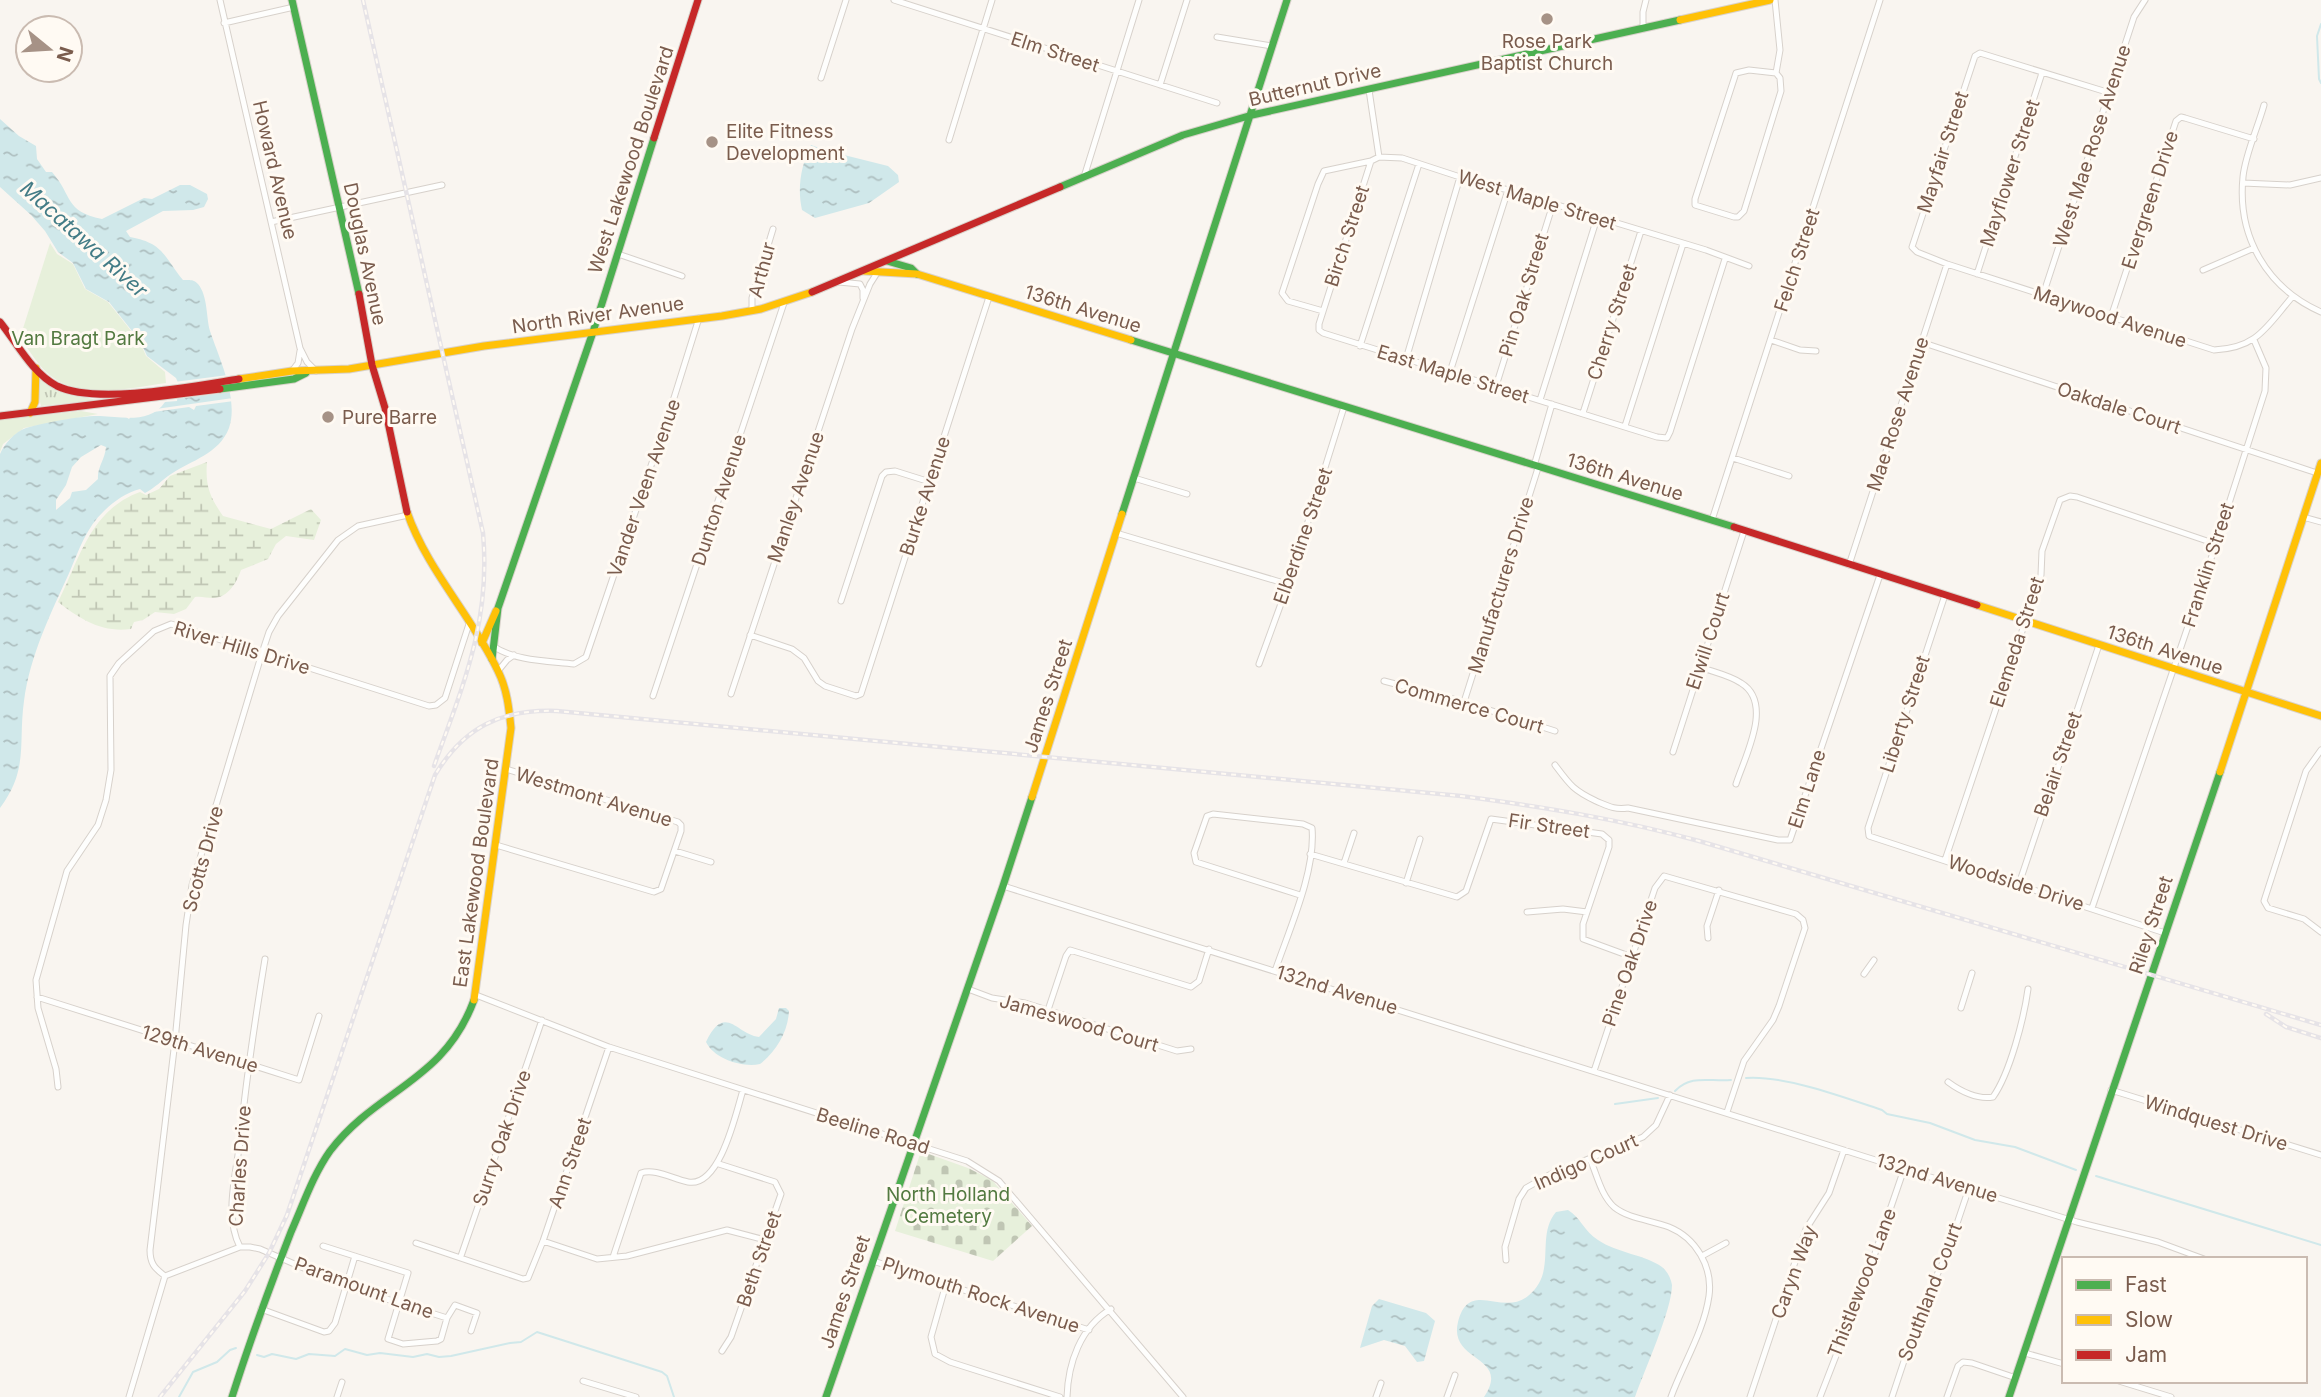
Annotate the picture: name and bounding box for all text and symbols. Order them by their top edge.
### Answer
marker: Rose Park Baptist Church [1539,11,1555,27]
north arrow [14,14,84,84]
street label: Elm Street [1008,27,1102,77]
place label: Rose Park Baptist Church [1481,30,1613,75]
street label: West Mae Rose Avenue [2048,42,2136,250]
street label: West Lakewood Boulevard [583,43,679,277]
text: N [52,44,78,65]
street label: Butternut Drive [1247,59,1383,111]
street label: Mayfair Street [1912,88,1974,216]
street label: Mayflower Street [1975,96,2045,250]
street label: Howard Avenue [248,98,302,242]
place label: Elite Fitness Development [726,120,845,165]
street label: Evergreen Drive [2117,128,2183,272]
marker: Elite Fitness Development [704,134,720,150]
street label: West Maple Street [1455,165,1619,235]
water label: Macatawa River [15,176,153,303]
street label: Douglas Avenue [339,181,391,327]
street label: Birch Street [1320,183,1374,289]
street label: Felch Street [1769,205,1825,315]
street label: Pin Oak Street [1494,230,1554,360]
street label: Arthur [744,240,780,300]
street label: Cherry Street [1582,261,1642,383]
street label: 136th Avenue [1022,280,1144,338]
street label: Maywood Avenue [2030,281,2190,353]
street label: North River Avenue [511,292,685,338]
park label: Van Bragt Park [11,327,145,350]
street label: Mae Rose Avenue [1862,334,1934,494]
street label: East Maple Street [1374,340,1532,408]
street label: Oakdale Court [2054,377,2184,439]
street label: Vander Veen Avenue [603,396,685,580]
place label: Pure Barre [342,406,437,429]
marker: Pure Barre [320,409,336,425]
street label: Manley Avenue [763,428,829,566]
street label: Dunton Avenue [687,431,751,569]
street label: Burke Avenue [895,433,955,559]
street label: 136th Avenue [1564,448,1686,506]
street label: Elberdine Street [1269,465,1337,607]
street label: Manufacturers Drive [1463,494,1539,676]
street label: Franklin Street [2177,500,2239,630]
street label: Elemeda Street [1985,574,2049,710]
street label: Elwill Court [1681,589,1735,693]
street label: River Hills Drive [171,616,313,680]
street label: 136th Avenue [2104,620,2226,680]
street label: James Street [1019,636,1077,756]
street label: Liberty Street [1875,653,1935,775]
street label: Commerce Court [1392,674,1546,738]
street label: Belair Street [2029,708,2087,820]
street label: Elm Lane [1783,747,1831,831]
street label: East Lakewood Boulevard [449,757,503,989]
street label: Westmont Avenue [513,762,675,832]
street label: Scotts Drive [178,804,228,914]
street label: Fir Street [1507,809,1591,843]
street label: Woodside Drive [1945,850,2087,916]
street label: Riley Street [2124,873,2178,977]
street label: Pine Oak Drive [1598,897,1662,1029]
street label: 132nd Avenue [1273,961,1401,1019]
street label: Jameswood Court [997,989,1161,1057]
street label: 129th Avenue [139,1020,261,1078]
street label: Surry Oak Drive [468,1067,536,1209]
street label: Windquest Drive [2141,1090,2291,1156]
street label: Beeline Road [814,1103,932,1159]
street label: Charles Drive [224,1105,256,1227]
street label: Ann Street [544,1115,596,1211]
street label: Indigo Court [1531,1129,1641,1195]
street label: 132nd Avenue [1873,1149,2001,1207]
park label: North Holland Cemetery [886,1183,1010,1228]
street label: Thistlewood Lane [1823,1205,1901,1361]
street label: Beth Street [732,1208,786,1310]
street label: Southland Court [1893,1220,1967,1364]
street label: Caryn Way [1766,1222,1822,1322]
street label: James Street [815,1232,875,1352]
street label: Paramount Lane [291,1252,437,1324]
street label: Plymouth Rock Avenue [879,1252,1083,1338]
legend [2062,1257,2307,1383]
text: Fast [2125,1272,2167,1297]
text: Slow [2125,1307,2173,1332]
text: Jam [2125,1342,2167,1367]

